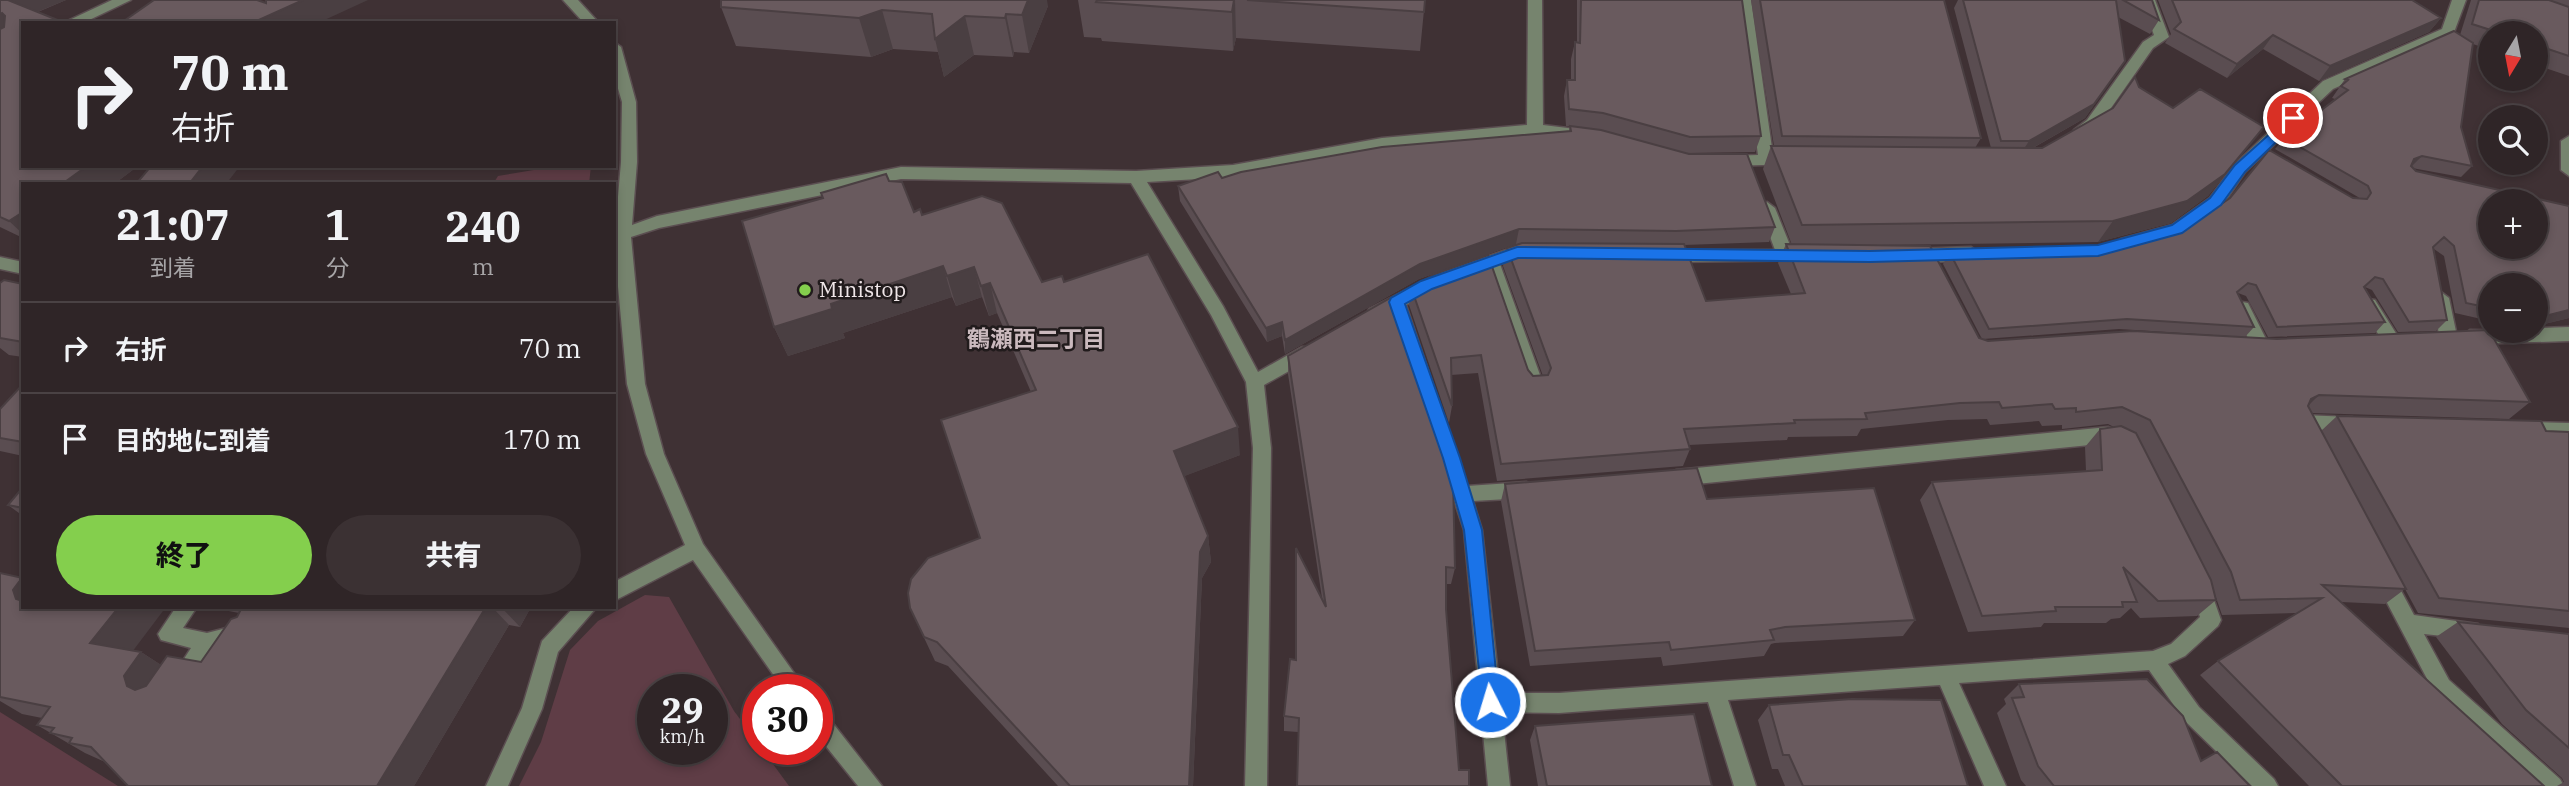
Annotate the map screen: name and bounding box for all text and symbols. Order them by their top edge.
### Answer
north arrow [2478,21,2548,91]
map controls [2478,21,2548,343]
text: 70 m [171,40,289,103]
icon: right [56,49,147,140]
pin [2263,88,2323,148]
icon: arrive [2274,99,2312,137]
button: search [2478,105,2548,175]
text: 右折 [171,106,235,148]
button: + [2478,189,2548,259]
text: 21:07 [116,197,230,252]
text: 1 [325,197,350,252]
text: 240 [445,199,521,254]
text: m [472,251,494,281]
text: 到着 [150,252,196,282]
text: 分 [326,252,349,282]
button: − [2478,273,2548,343]
place label: Ministop [819,275,906,303]
marker: Ministop [797,282,813,298]
district label: 鶴瀬西二丁目 [967,323,1105,353]
icon: right [56,329,94,367]
text: 70 m [519,331,581,365]
text: 右折 [115,332,167,366]
icon: arrive [56,420,94,458]
text: 170 m [503,422,581,456]
text: 目的地に到着 [115,423,271,457]
button: 終了 [56,515,312,595]
button: 共有 [326,515,581,595]
position arrow [1453,665,1527,739]
speed limit sign: 30 [742,674,833,765]
text: 29 [661,687,704,733]
text: km/h [660,725,705,748]

